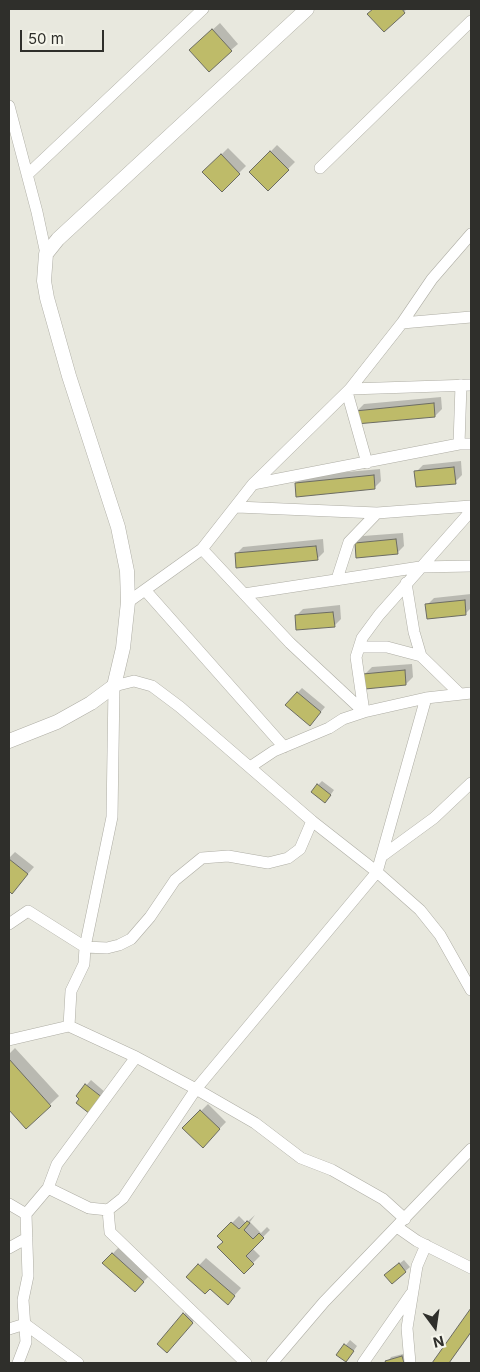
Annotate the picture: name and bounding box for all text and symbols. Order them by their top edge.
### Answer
scale bar [22,20,106,52]
text: 50 m [28,29,64,48]
north arrow [410,1302,460,1352]
text: N [432,1332,446,1352]

